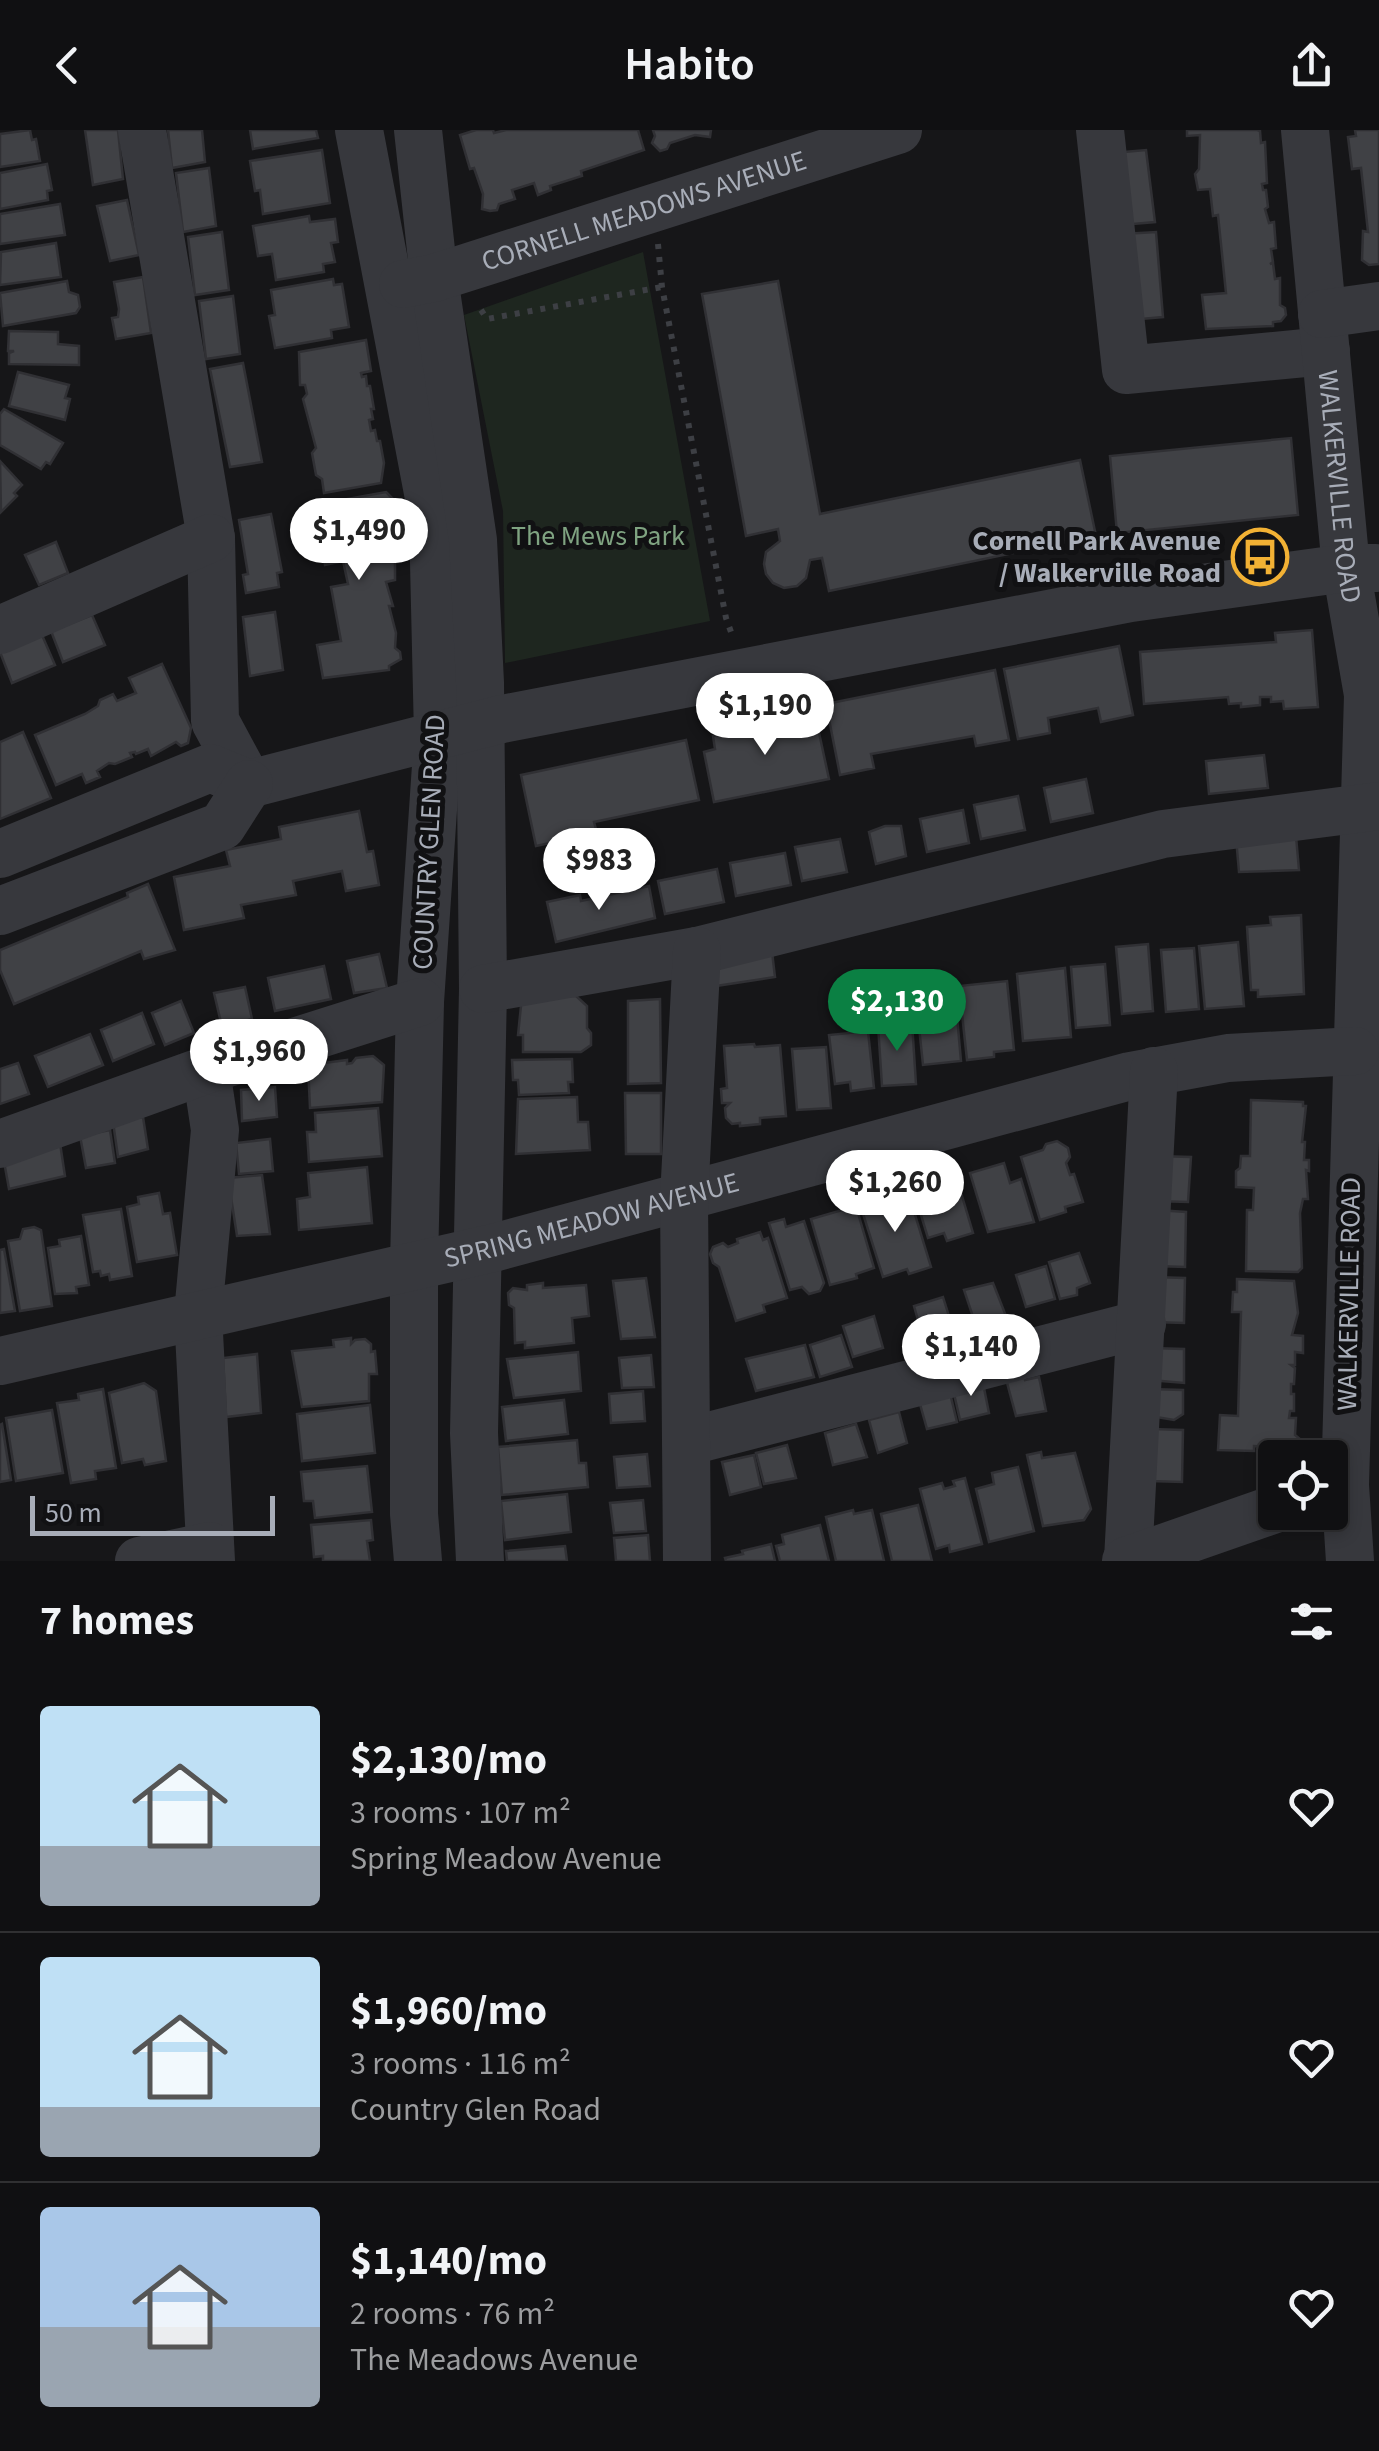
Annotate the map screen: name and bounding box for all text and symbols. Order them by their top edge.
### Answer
text: Habito [624,33,755,97]
icon: back [40,38,95,93]
icon: share [1284,38,1339,93]
street label: CORNELL MEADOWS AVENUE [477,140,811,282]
street label: WALKERVILLE ROAD [1308,368,1372,606]
pin: $1,490 [278,498,440,583]
text: $1,490 [312,507,406,553]
park label: The Mews Park [511,516,685,556]
place label: Cornell Park Avenue / Walkerville Road [972,521,1221,593]
bus stop icon: Cornell Park Avenue / Walkerville Road [1230,527,1290,587]
pin: $1,190 [684,673,846,758]
text: $1,190 [718,682,812,728]
street label: COUNTRY GLEN ROAD [402,713,456,971]
pin: $983 [540,828,658,913]
text: $983 [565,837,633,883]
pin: $2,130 [816,969,978,1054]
text: $2,130 [850,978,944,1024]
pin: $1,960 [178,1019,340,1104]
text: $1,960 [212,1028,306,1074]
pin: $1,260 [814,1150,976,1235]
text: $1,260 [848,1159,942,1205]
street label: SPRING MEADOW AVENUE [440,1162,744,1279]
street label: WALKERVILLE ROAD [1327,1177,1371,1411]
pin: $1,140 [890,1314,1052,1399]
text: $1,140 [924,1323,1018,1369]
map controls [1258,1440,1348,1530]
button: locate [1258,1440,1348,1530]
scale bar [30,1491,275,1536]
text: 50 m [45,1493,102,1533]
text: 7 homes [40,1591,194,1651]
icon: filters [1284,1594,1339,1649]
text: $2,130/mo [350,1730,547,1790]
icon: home [120,1746,240,1866]
icon: heart [1284,1779,1339,1834]
text: 3 rooms · 107 m² [350,1790,571,1836]
text: Spring Meadow Avenue [350,1836,662,1882]
text: $1,960/mo [350,1981,547,2041]
icon: home [120,1997,240,2117]
icon: heart [1284,2030,1339,2085]
text: 3 rooms · 116 m² [350,2041,571,2087]
text: Country Glen Road [350,2087,601,2133]
text: $1,140/mo [350,2231,547,2291]
icon: home [120,2247,240,2367]
icon: heart [1284,2280,1339,2335]
text: 2 rooms · 76 m² [350,2291,555,2337]
text: The Meadows Avenue [350,2337,638,2383]

